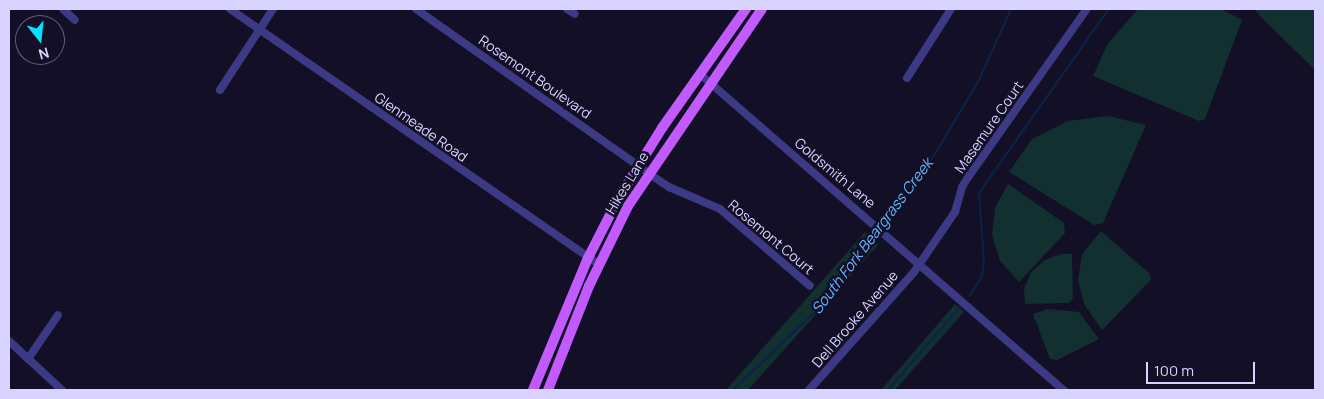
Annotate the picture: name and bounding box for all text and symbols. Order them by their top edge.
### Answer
north arrow [15,15,65,65]
street label: Rosemont Boulevard [476,32,594,122]
text: N [37,43,51,64]
street label: Masemure Court [951,78,1027,176]
street label: Glenmeade Road [371,89,471,165]
street label: Goldsmith Lane [791,134,879,212]
street label: Hikes Lane [602,149,652,217]
water label: South Fork Beargrass Creek [808,155,936,317]
street label: Rosemont Court [725,196,817,278]
street label: Dell Brooke Avenue [808,267,902,371]
scale bar [1149,352,1258,384]
text: 100 m [1154,360,1194,381]

